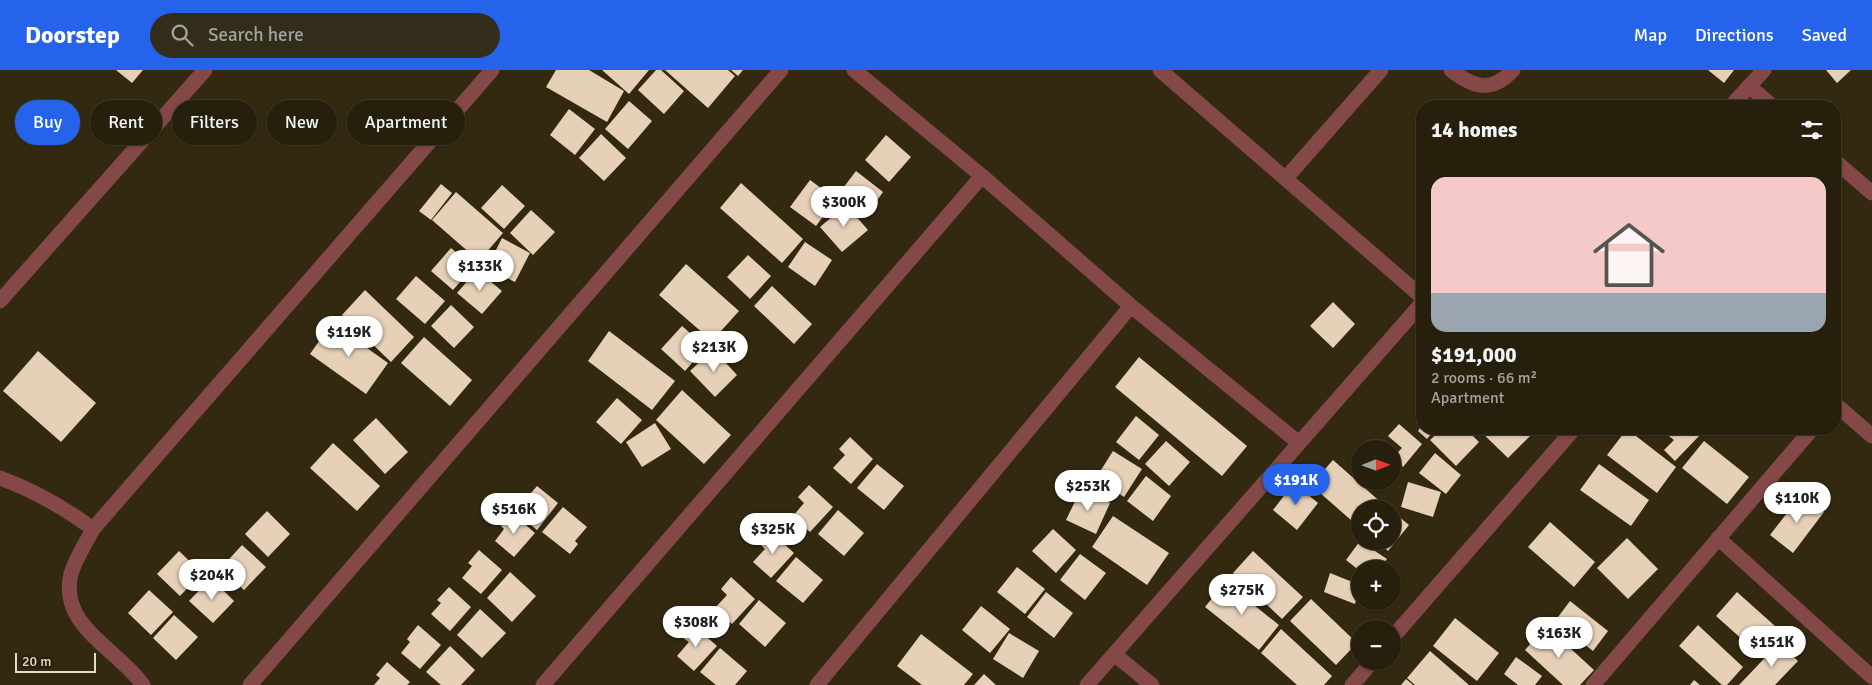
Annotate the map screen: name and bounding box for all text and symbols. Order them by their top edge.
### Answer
search box [150,13,500,58]
text: Doorstep [25,20,120,50]
icon: search [168,21,196,49]
text: Search here [208,23,304,47]
text: Map [1634,24,1667,46]
text: Directions [1695,24,1774,46]
text: Saved [1802,24,1847,46]
chip: Buy [15,100,80,145]
chip: Rent [90,100,162,145]
chip: Filters [172,100,257,145]
chip: New [267,100,337,145]
chip: Apartment [347,100,465,145]
icon: filters [1798,116,1826,144]
text: 14 homes [1431,117,1517,143]
pin: $300K [809,186,879,228]
text: $300K [822,192,866,212]
icon: home [1584,210,1674,300]
pin: $133K [445,250,515,292]
text: $133K [458,256,502,276]
pin: $119K [314,316,384,358]
text: $119K [327,322,371,342]
pin: $213K [679,330,749,373]
text: $213K [692,337,736,357]
text: $191,000 [1431,342,1517,368]
text: 2 rooms · 66 m² [1431,368,1537,388]
text: Apartment [1431,388,1504,408]
north arrow [1351,440,1401,490]
map controls [1351,440,1401,670]
pin: $191K [1261,464,1331,506]
pin: $253K [1053,470,1123,512]
text: $191K [1274,470,1318,490]
text: $253K [1066,476,1110,496]
pin: $110K [1762,482,1832,524]
text: $110K [1775,488,1819,508]
pin: $516K [479,492,549,535]
text: $516K [492,499,536,519]
button: locate [1351,500,1401,550]
pin: $325K [738,512,808,555]
text: $325K [751,519,795,539]
pin: $204K [177,558,247,601]
button: + [1351,560,1401,610]
text: $204K [190,565,234,585]
pin: $275K [1207,574,1277,616]
text: $275K [1220,580,1264,600]
pin: $308K [661,606,731,648]
text: $308K [674,612,718,632]
pin: $163K [1524,616,1594,659]
button: − [1351,620,1401,670]
text: $163K [1537,623,1581,643]
pin: $151K [1737,626,1807,668]
text: $151K [1750,632,1794,652]
scale bar [15,650,96,673]
text: 20 m [22,653,51,670]

